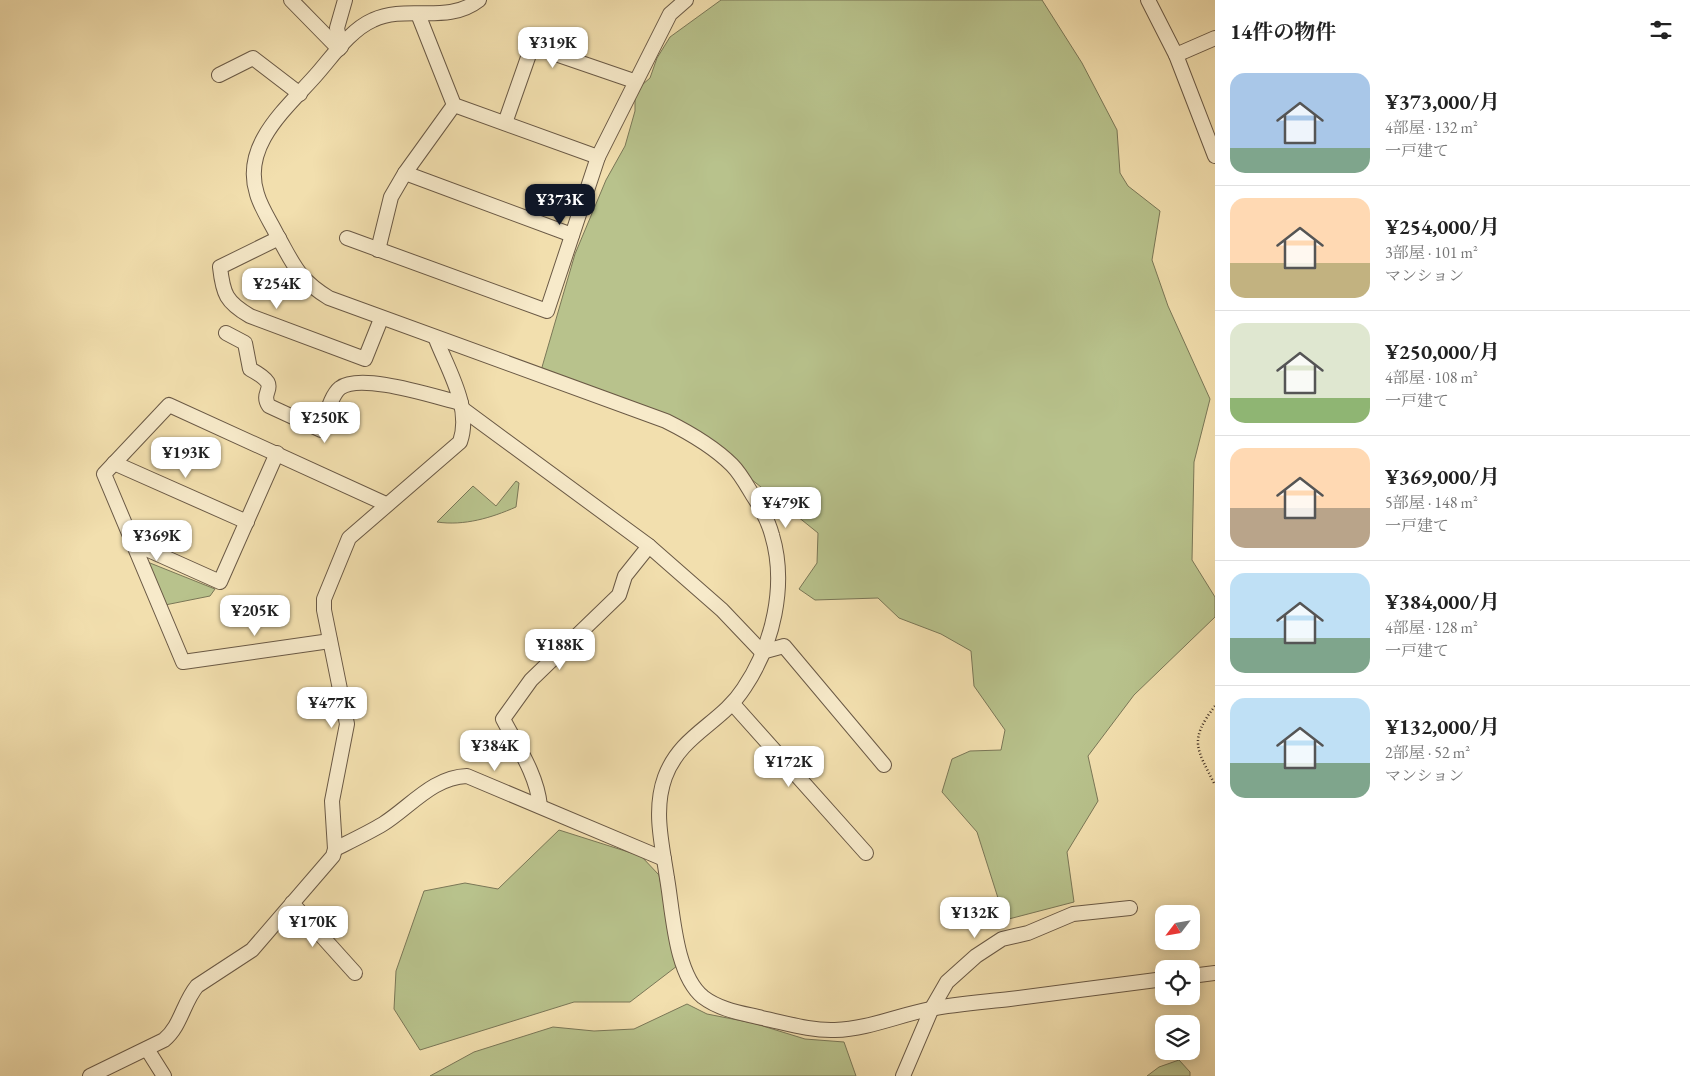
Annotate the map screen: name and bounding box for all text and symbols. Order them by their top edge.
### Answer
icon: filters [1647,16,1675,44]
text: 14件の物件 [1230,18,1336,45]
pin: ¥319K [518,27,588,69]
text: ¥319K [529,32,577,53]
text: ¥373,000/月 [1385,88,1500,115]
icon: home [1270,93,1330,153]
text: 4部屋 · 132 m² [1385,117,1478,138]
text: 一戸建て [1385,140,1449,161]
pin: ¥373K [525,184,595,226]
text: ¥373K [536,189,584,210]
text: ¥254,000/月 [1385,213,1500,240]
icon: home [1270,218,1330,278]
text: 3部屋 · 101 m² [1385,242,1478,263]
text: マンション [1385,265,1464,286]
pin: ¥254K [242,268,312,310]
text: ¥254K [253,273,301,294]
text: ¥250,000/月 [1385,338,1500,365]
icon: home [1270,343,1330,403]
text: 4部屋 · 108 m² [1385,367,1478,388]
text: 一戸建て [1385,390,1449,411]
pin: ¥250K [290,402,360,444]
text: ¥250K [301,407,349,428]
pin: ¥193K [151,436,221,479]
text: ¥193K [162,442,210,463]
text: ¥369,000/月 [1385,463,1500,490]
icon: home [1270,468,1330,528]
pin: ¥479K [751,486,821,529]
text: ¥479K [762,492,810,513]
text: 5部屋 · 148 m² [1385,492,1478,513]
text: 一戸建て [1385,515,1449,536]
pin: ¥369K [122,520,192,562]
text: ¥369K [133,525,181,546]
text: ¥384,000/月 [1385,588,1500,615]
icon: home [1270,593,1330,653]
pin: ¥205K [220,594,290,637]
text: ¥205K [231,600,279,621]
text: 4部屋 · 128 m² [1385,617,1478,638]
pin: ¥188K [525,628,595,671]
text: ¥188K [536,634,584,655]
text: 一戸建て [1385,640,1449,661]
pin: ¥477K [297,686,367,729]
text: ¥477K [308,692,356,713]
text: ¥132,000/月 [1385,713,1500,740]
icon: home [1270,718,1330,778]
pin: ¥384K [460,730,530,772]
text: ¥384K [471,735,519,756]
text: 2部屋 · 52 m² [1385,742,1470,763]
pin: ¥172K [754,746,824,788]
text: ¥172K [765,751,813,772]
text: マンション [1385,765,1464,786]
pin: ¥132K [940,896,1010,939]
text: ¥132K [951,902,999,923]
north arrow [1155,905,1200,950]
map controls [1155,905,1200,1060]
pin: ¥170K [278,906,348,948]
text: ¥170K [289,911,337,932]
button: locate [1155,960,1200,1005]
button: layers [1155,1015,1200,1060]

